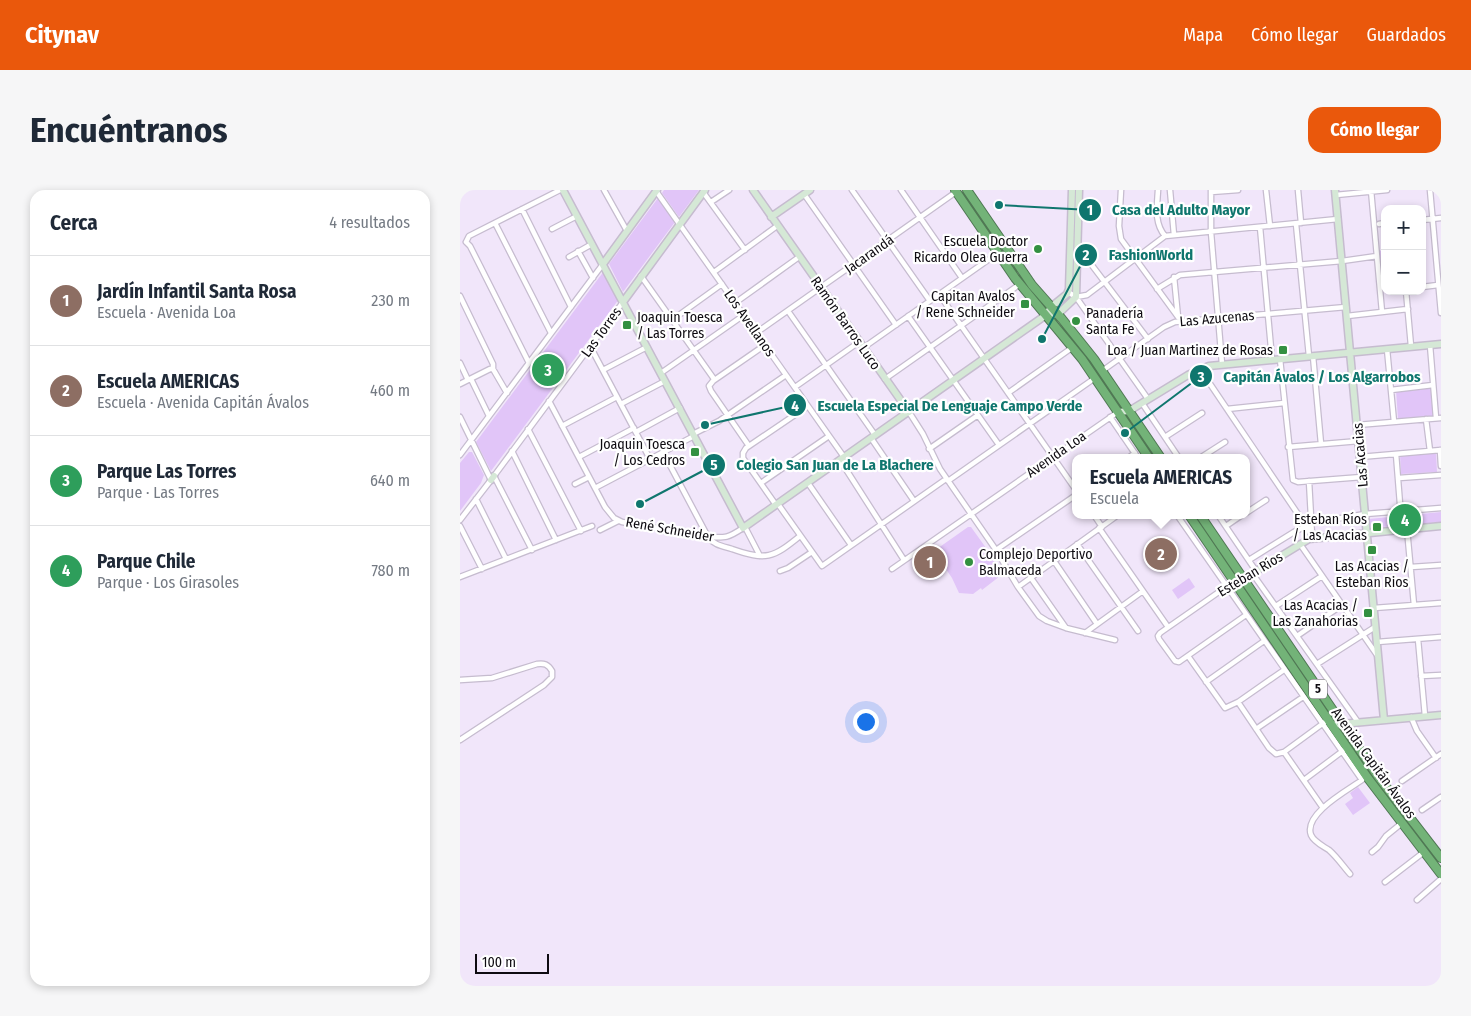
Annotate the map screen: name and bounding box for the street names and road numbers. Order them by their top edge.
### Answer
street label: Jacarandá [841,231,897,278]
street label: Ramón Barros Luco [807,273,884,373]
street label: Los Avellanos [720,287,779,360]
street label: Las Torres [578,304,625,361]
street label: Las Azucenas [1179,307,1255,330]
street label: Las Acacias [1349,422,1372,488]
street label: Avenida Loa [1023,428,1090,481]
street label: René Schneider [624,513,715,546]
street label: Esteban Ríos [1215,548,1286,601]
road number: 5 [1309,679,1327,698]
street label: Avenida Capitán Ávalos [1328,704,1420,822]

